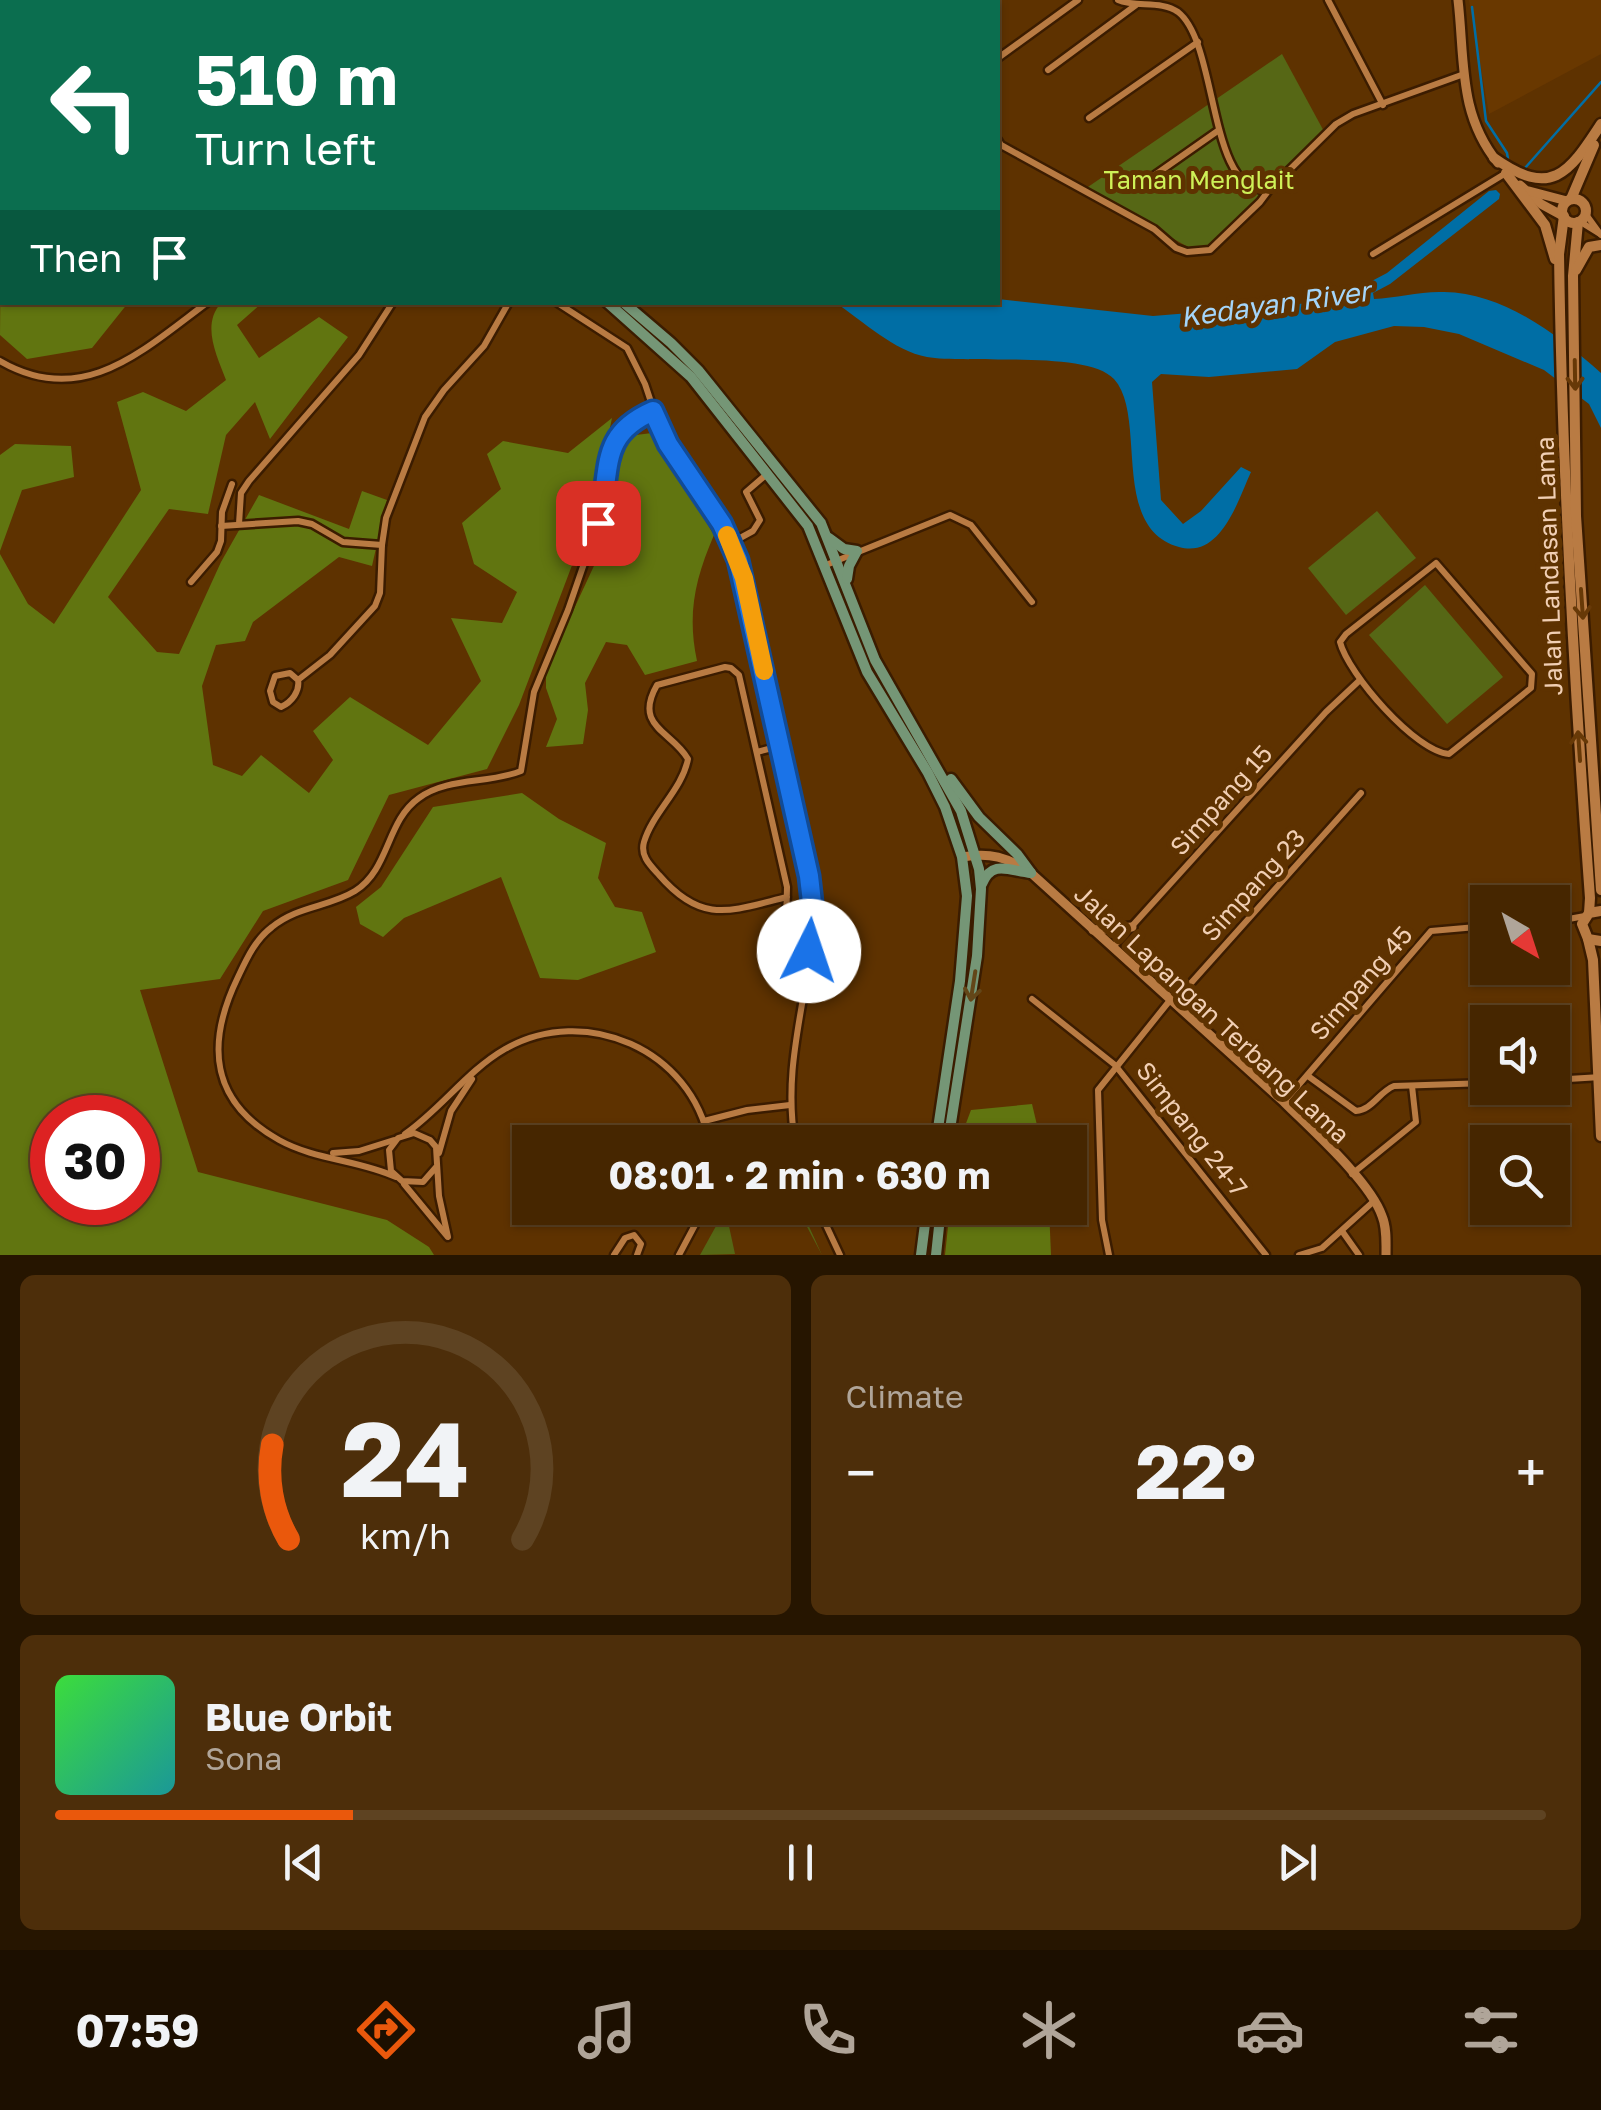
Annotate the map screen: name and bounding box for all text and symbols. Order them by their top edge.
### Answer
text: 510 m [195,36,398,120]
icon: left [30,40,160,170]
text: Turn left [195,121,377,175]
park label: Taman Menglait [1104,164,1294,195]
icon: arrive [142,230,197,285]
text: Then [30,235,122,280]
water label: Kedayan River [1178,273,1376,333]
one-way arrow [1566,358,1584,390]
street label: Jalan Landasan Lama [1528,436,1569,696]
pin [556,481,641,566]
icon: arrive [571,496,626,551]
one-way arrow [1573,587,1592,619]
one-way arrow [1569,731,1588,763]
street label: Simpang 15 [1163,738,1278,861]
street label: Simpang 23 [1194,822,1311,947]
street label: Jalan Lapangan Terbang Lama [1068,878,1356,1150]
north arrow [1470,885,1570,985]
map controls [1470,885,1570,1225]
position arrow [757,899,861,1003]
street label: Simpang 45 [1303,919,1419,1046]
one-way arrow [963,969,981,1002]
button: sound [1470,1005,1570,1105]
street label: Simpang 24-7 [1130,1055,1255,1202]
speed limit sign: 30 [30,1095,160,1225]
button: search [1470,1125,1570,1225]
text: 08:01 · 2 min · 630 m [609,1152,990,1197]
text: Climate [846,1377,964,1415]
text: 24 [341,1395,469,1520]
text: 22° [1135,1425,1256,1516]
text: − [846,1439,876,1505]
text: + [1516,1439,1546,1505]
text: km/h [360,1514,451,1557]
text: Blue Orbit [205,1694,392,1739]
text: Sona [205,1739,282,1777]
icon: previous [276,1835,331,1890]
icon: pause [773,1835,828,1890]
icon: next [1270,1835,1325,1890]
icon: directions [351,1995,421,2065]
icon: music [572,1995,642,2065]
icon: phone [793,1995,863,2065]
icon: climate [1014,1995,1084,2065]
icon: car [1235,1995,1305,2065]
icon: filters [1456,1995,1526,2065]
text: 07:59 [75,2003,200,2057]

